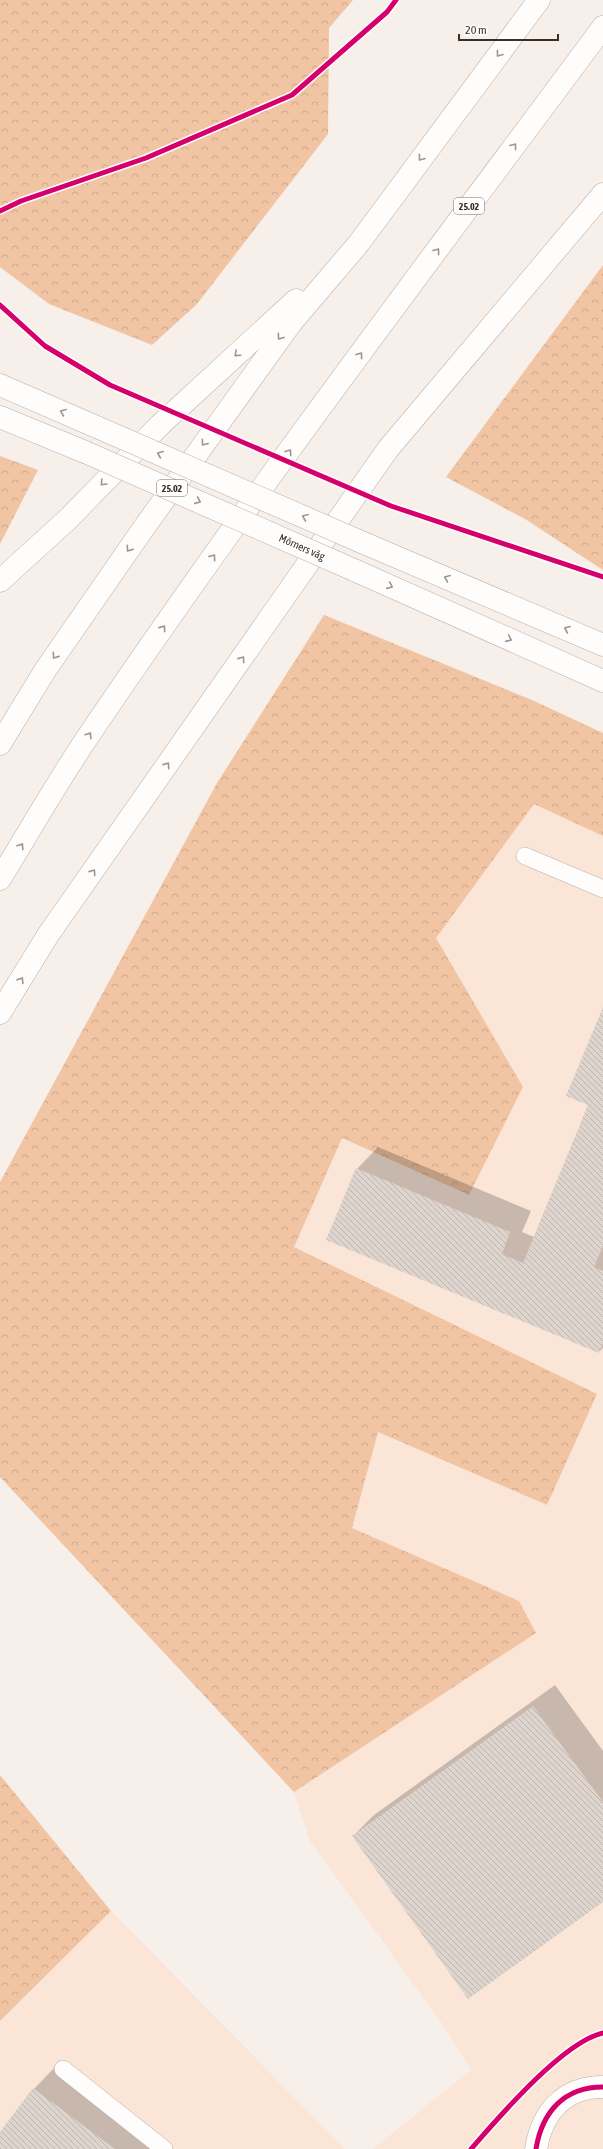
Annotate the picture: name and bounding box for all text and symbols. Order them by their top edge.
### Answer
scale bar [459,16,558,42]
text: 20 m [465,23,487,37]
one-way arrow [497,49,504,56]
one-way arrow [509,144,516,151]
one-way arrow [419,154,426,161]
road number: 25.02 [454,198,484,214]
one-way arrow [432,248,439,255]
one-way arrow [278,333,285,340]
one-way arrow [234,349,242,357]
one-way arrow [355,353,362,360]
one-way arrow [60,409,67,417]
one-way arrow [202,439,209,446]
one-way arrow [284,449,292,456]
one-way arrow [156,451,164,459]
one-way arrow [100,478,108,486]
road number: 25.02 [157,480,187,496]
one-way arrow [194,497,201,505]
one-way arrow [301,514,309,522]
street label: Mörners väg [277,532,327,563]
one-way arrow [126,545,134,552]
one-way arrow [208,555,215,562]
one-way arrow [444,575,451,583]
one-way arrow [386,581,393,589]
one-way arrow [158,625,166,632]
one-way arrow [564,626,571,634]
one-way arrow [505,634,512,642]
one-way arrow [52,652,60,659]
one-way arrow [237,656,244,663]
one-way arrow [84,732,92,739]
one-way arrow [162,762,170,769]
one-way arrow [16,843,23,850]
one-way arrow [88,869,95,876]
one-way arrow [16,977,23,984]

